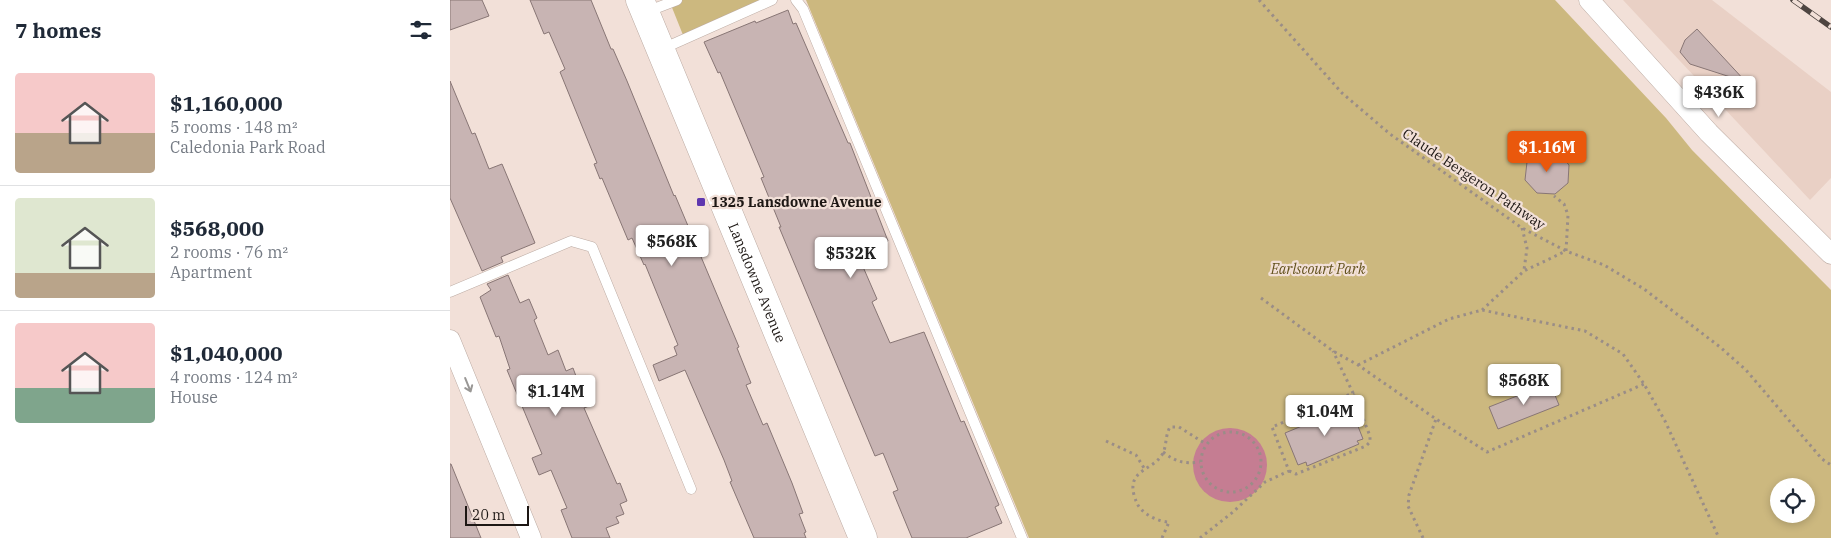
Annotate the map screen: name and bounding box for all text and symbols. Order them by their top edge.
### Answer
text: 7 homes [15,16,101,44]
icon: filters [407,16,435,44]
pin: $436K [1684,76,1754,118]
text: $436K [1694,82,1744,102]
text: $1,160,000 [170,89,283,117]
icon: home [55,93,115,153]
text: 5 rooms · 148 m² [170,117,298,137]
street label: Claude Bergeron Pathway [1399,124,1549,234]
pin: $1.16M [1506,130,1588,173]
text: Caledonia Park Road [170,137,326,157]
text: $1.16M [1518,137,1576,157]
place label: 1325 Lansdowne Avenue [711,193,882,211]
marker: 1325 Lansdowne Avenue [695,196,707,208]
text: $568,000 [170,214,264,242]
icon: home [55,218,115,278]
street label: Lansdowne Avenue [724,220,790,345]
pin: $568K [637,224,707,267]
text: $568K [647,231,697,251]
pin: $532K [816,236,886,279]
text: 2 rooms · 76 m² [170,242,288,262]
text: $532K [826,243,876,263]
park label: Earlscourt Park [1270,260,1366,278]
text: Apartment [170,262,252,282]
text: $1,040,000 [170,339,283,367]
icon: home [55,343,115,403]
pin: $568K [1489,364,1559,406]
text: 4 rooms · 124 m² [170,367,298,387]
text: $568K [1499,370,1549,390]
pin: $1.14M [515,374,597,417]
one-way arrow [465,378,474,393]
text: $1.14M [527,381,585,401]
text: House [170,387,218,407]
pin: $1.04M [1284,394,1366,437]
text: $1.04M [1296,401,1354,421]
map controls [1770,478,1815,523]
button: locate [1770,478,1815,523]
scale bar [465,503,529,526]
text: 20 m [472,506,505,524]

